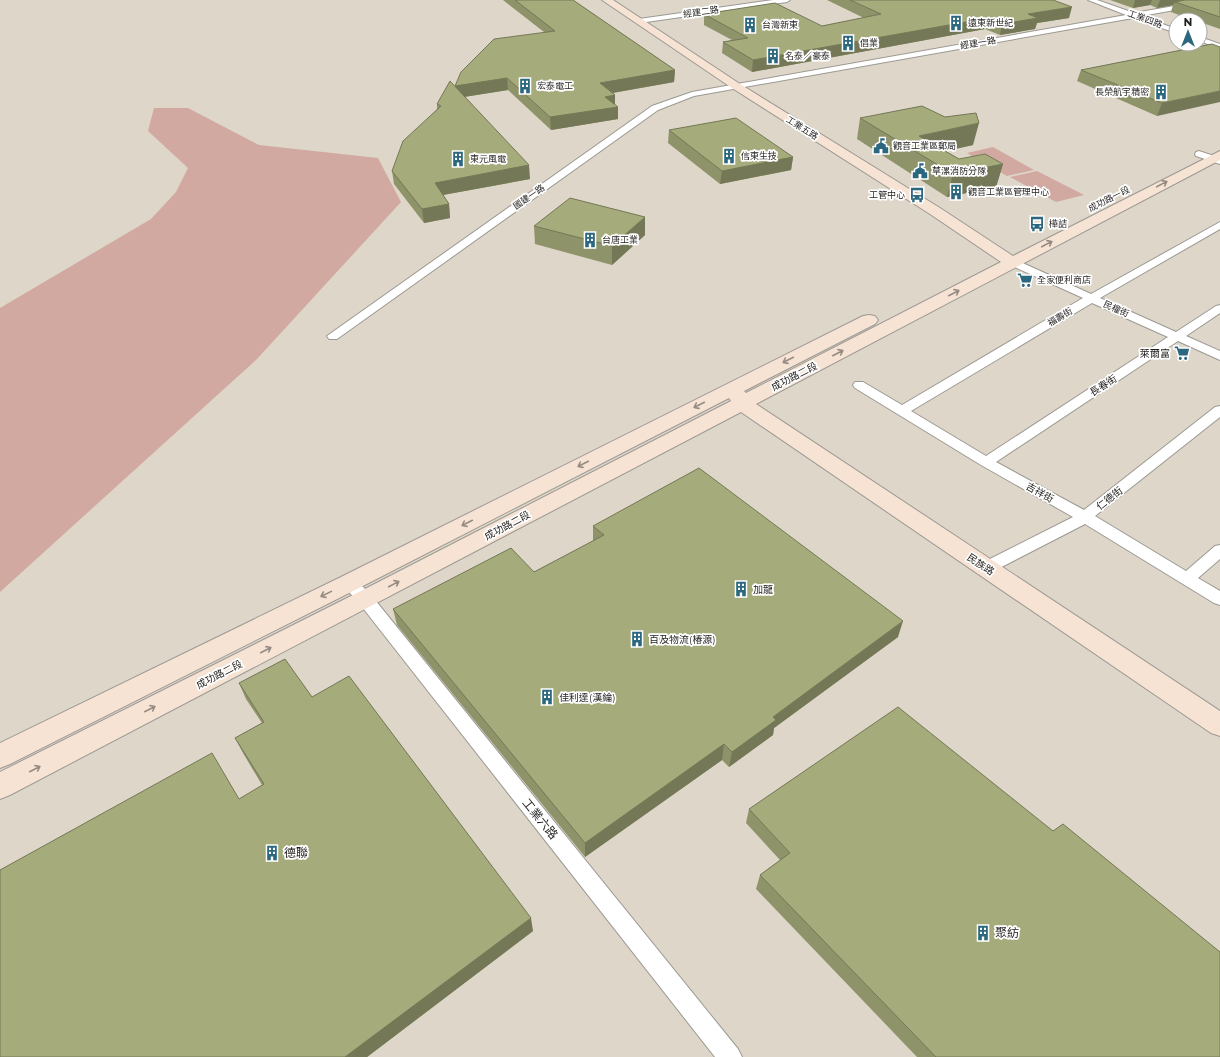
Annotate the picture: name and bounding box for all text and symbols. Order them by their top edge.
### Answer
street label: 經建二路 [682,4,720,19]
street label: 工業四路 [1126,7,1164,30]
north arrow [1168,12,1208,52]
building icon: 遠東新世紀 [947,14,965,32]
text: N [1184,15,1192,29]
building icon: 台灣新東 [741,16,759,34]
place label: 遠東新世紀 [968,17,1013,28]
place label: 台灣新東 [762,19,798,30]
building icon: 倡業 [839,34,857,52]
street label: 經建一路 [959,34,997,51]
place label: 倡業 [860,37,878,48]
building icon: 名泰／豪泰 [764,47,782,65]
place label: 名泰／豪泰 [785,50,830,61]
building icon: 宏泰電工 [516,77,534,95]
place label: 宏泰電工 [537,80,573,91]
building icon: 長榮航宇精密 [1152,83,1170,101]
place label: 長榮航宇精密 [1095,86,1149,97]
street label: 工業五路 [784,113,820,142]
public building icon: 觀音工業區郵局 [872,137,890,155]
place label: 觀音工業區郵局 [893,140,956,151]
building icon: 信東生技 [720,147,738,165]
building icon: 東元風電 [449,150,467,168]
place label: 信東生技 [741,150,777,161]
place label: 東元風電 [470,153,506,164]
public building icon: 草漯消防分隊 [911,162,929,180]
place label: 草漯消防分隊 [932,165,986,176]
one-way arrow [1156,180,1168,188]
street label: 國建一路 [511,182,547,211]
building icon: 觀音工業區管理中心 [947,183,965,201]
street label: 成功路一段 [1086,183,1131,214]
bus stop icon: 工管中心 [908,186,926,204]
place label: 觀音工業區管理中心 [968,186,1049,197]
place label: 工管中心 [869,189,905,200]
bus stop icon: 樺詰 [1028,215,1046,233]
place label: 樺詰 [1049,218,1067,229]
building icon: 台唐工業 [581,231,599,249]
place label: 台唐工業 [602,234,638,245]
one-way arrow [1041,240,1053,248]
supermarket icon: 全家便利商店 [1016,271,1034,289]
place label: 全家便利商店 [1037,274,1091,285]
one-way arrow [947,289,959,296]
street label: 民權街 [1102,298,1131,319]
street label: 福壽街 [1045,305,1074,328]
supermarket icon: 萊爾富 [1173,344,1191,362]
place label: 萊爾富 [1140,347,1170,360]
one-way arrow [832,348,844,356]
one-way arrow [783,357,795,364]
street label: 成功路二段 [769,359,819,394]
street label: 長春街 [1087,372,1119,399]
one-way arrow [693,402,705,410]
one-way arrow [577,461,589,468]
street label: 吉祥街 [1023,479,1056,505]
street label: 仁德街 [1093,484,1125,513]
street label: 成功路二段 [482,508,532,543]
one-way arrow [461,520,473,527]
street label: 民族路 [965,551,997,578]
one-way arrow [388,580,400,588]
building icon: 加龍 [732,580,750,598]
place label: 加龍 [753,583,773,596]
one-way arrow [320,591,332,598]
building icon: 百及物流(椿源) [628,630,646,648]
place label: 百及物流(椿源) [649,633,716,646]
one-way arrow [260,646,272,653]
street label: 成功路二段 [194,657,244,692]
building icon: 佳利達(漢綸) [538,688,556,706]
place label: 佳利達(漢綸) [559,691,616,704]
one-way arrow [144,705,156,713]
one-way arrow [28,764,40,772]
street label: 工業六路 [519,795,561,842]
building icon: 德聯 [263,844,281,862]
place label: 德聯 [284,845,308,860]
building icon: 聚紡 [974,924,992,942]
place label: 聚紡 [995,925,1019,940]

